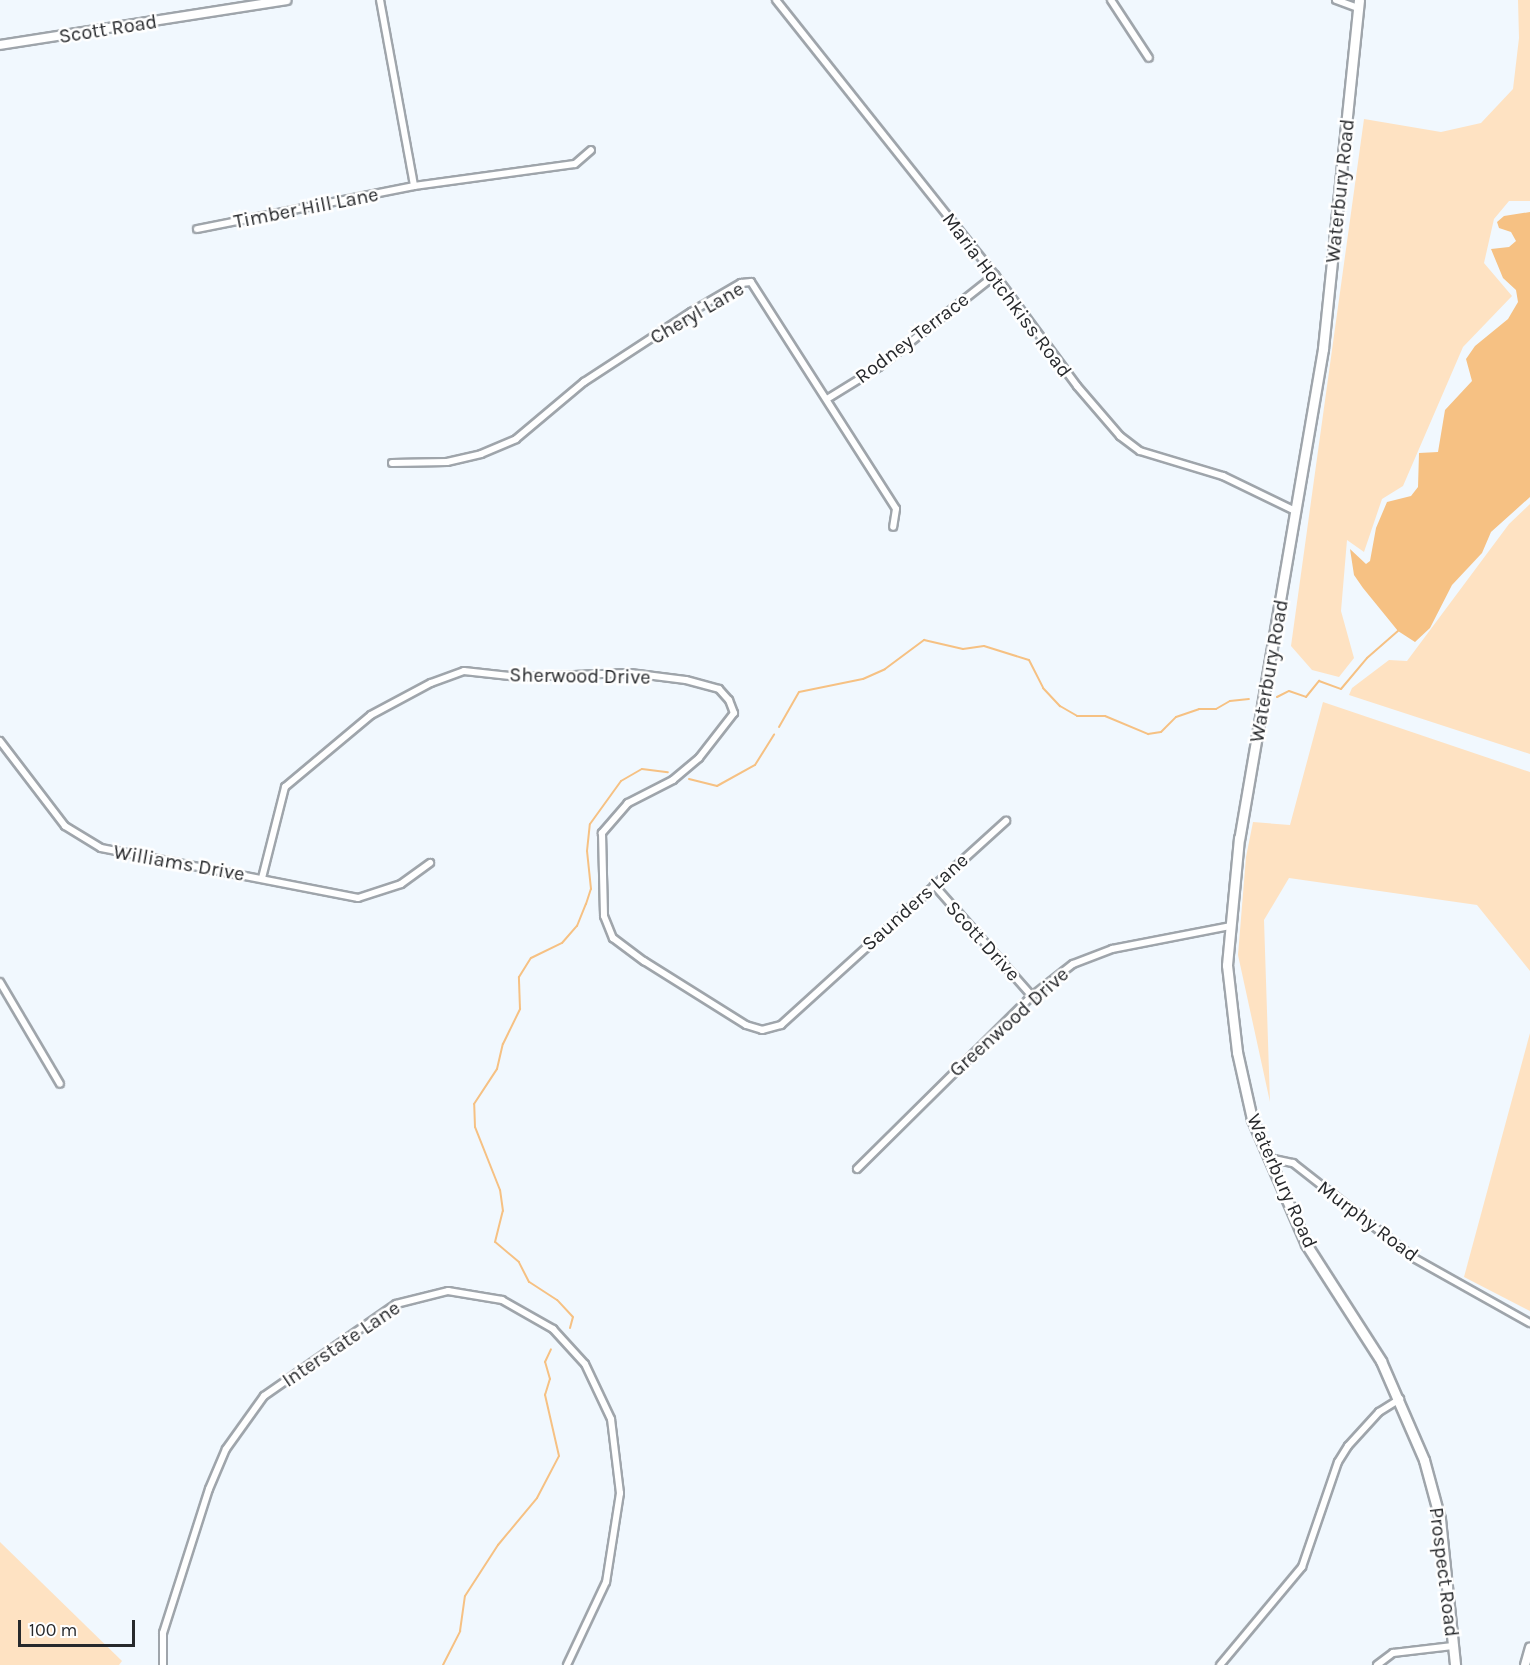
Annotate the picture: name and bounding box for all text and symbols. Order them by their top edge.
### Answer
street label: Scott Road [57,9,159,49]
street label: Waterbury Road [1321,118,1359,264]
street label: Timber Hill Lane [232,182,380,234]
street label: Maria Hotchkiss Road [937,208,1077,382]
street label: Cheryl Lane [646,277,748,349]
street label: Rodney Terrace [850,287,974,389]
street label: Waterbury Road [1245,598,1293,744]
street label: Sherwood Drive [509,663,651,689]
street label: Williams Drive [112,840,246,886]
street label: Saunders Lane [857,848,973,956]
street label: Scott Drive [941,896,1025,986]
street label: Greenwood Drive [944,962,1074,1082]
street label: Waterbury Road [1242,1110,1322,1252]
street label: Murphy Road [1313,1175,1423,1267]
street label: Interstate Lane [278,1296,404,1392]
street label: Prospect Road [1424,1506,1464,1638]
scale bar [21,1608,138,1646]
text: 100 m [29,1619,77,1641]

